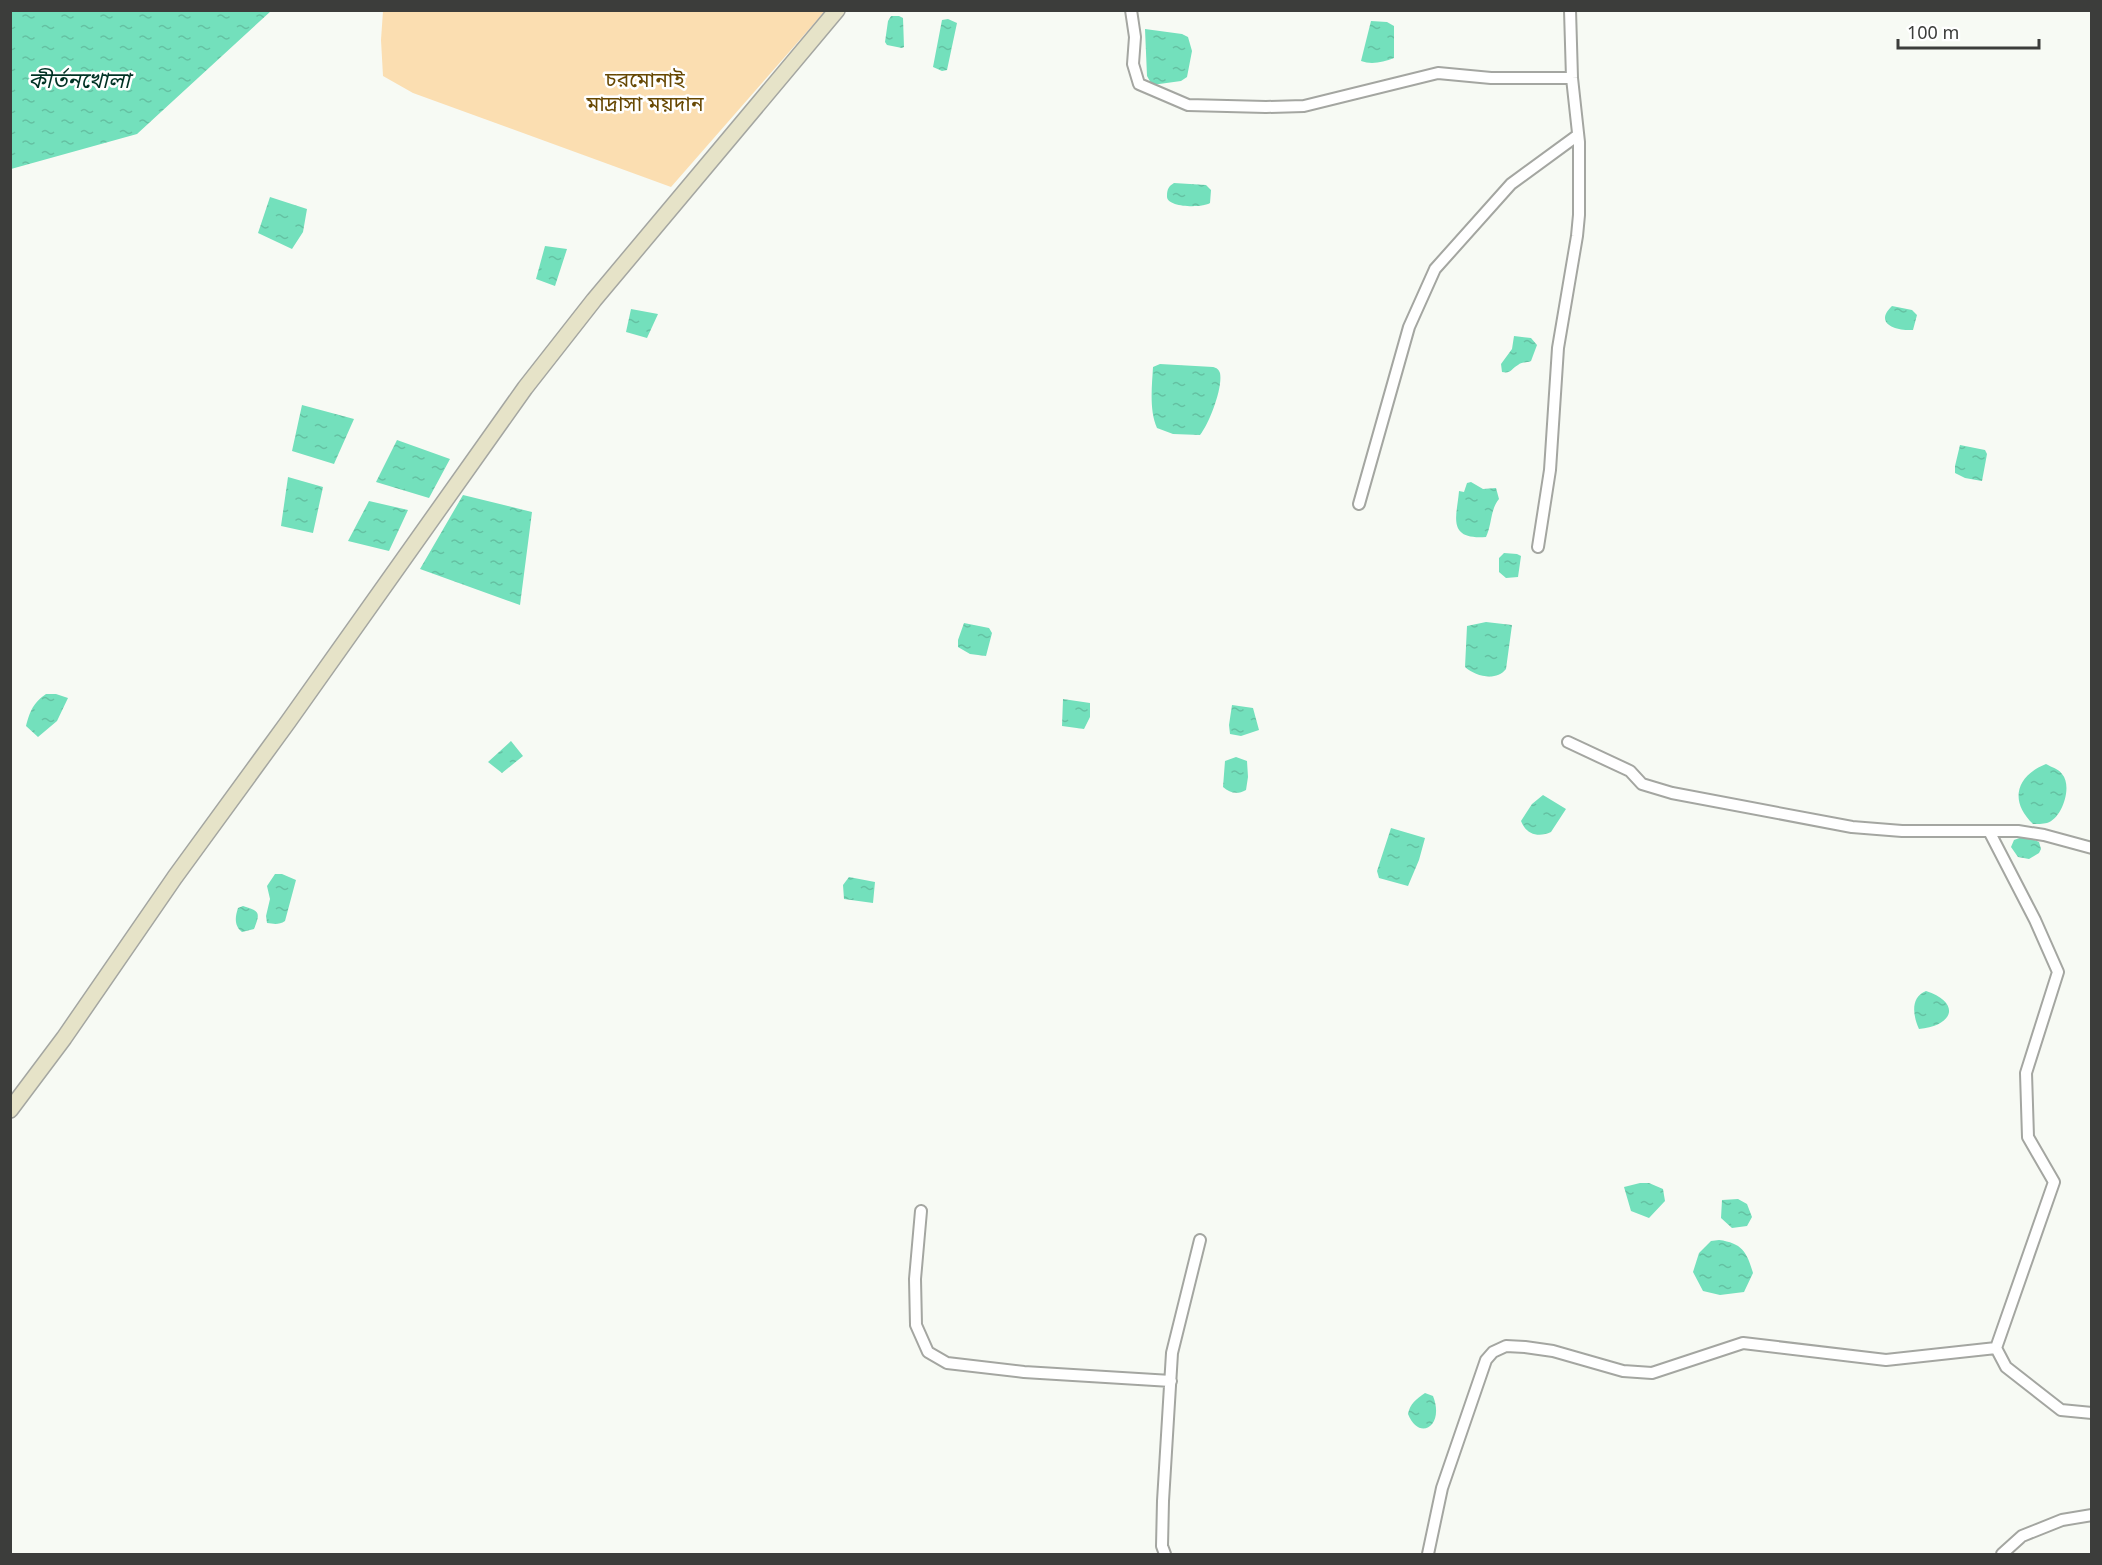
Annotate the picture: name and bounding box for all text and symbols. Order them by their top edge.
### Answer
scale bar [1898,12,2039,50]
text: 100 m [1907,20,1959,44]
water label: কীর্তনখোলা [28,64,134,94]
park label: চরমোনাই মাদ্রাসা ময়দান [585,65,704,117]

